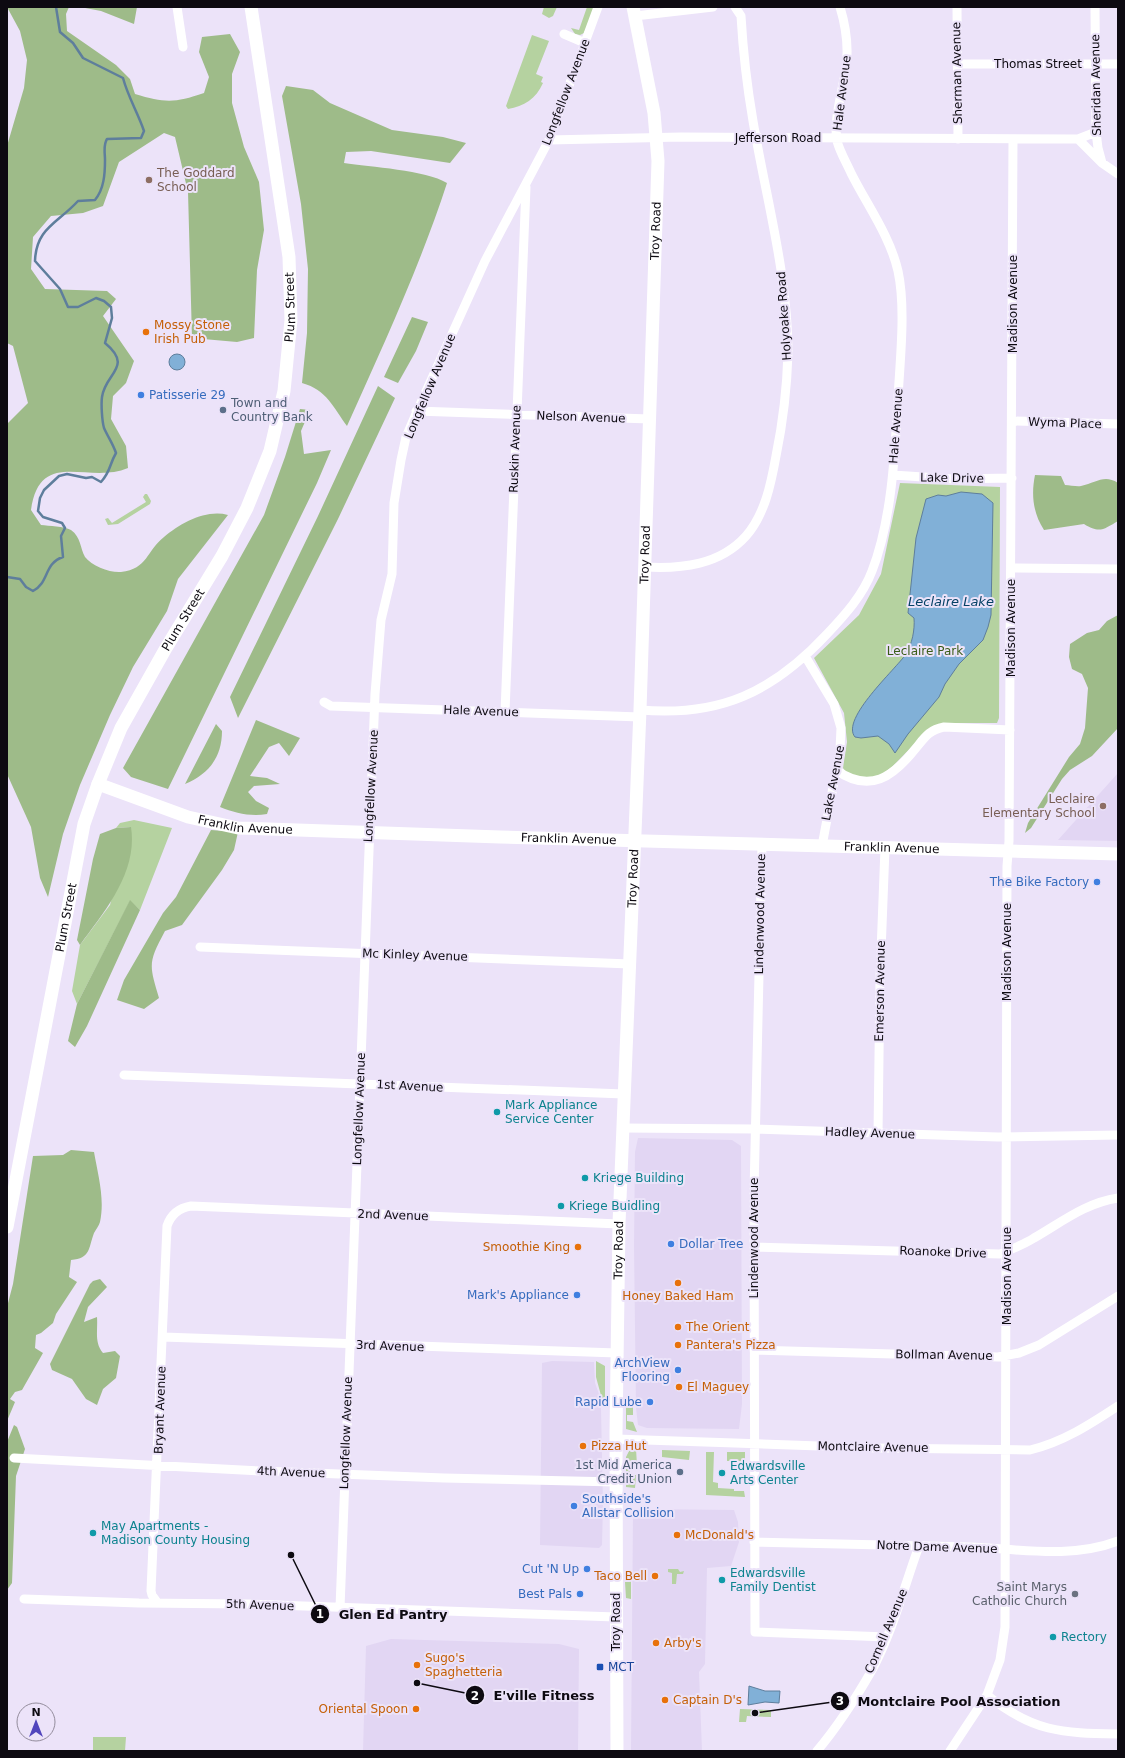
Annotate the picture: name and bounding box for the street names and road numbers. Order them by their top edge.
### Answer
street label: Sherman Avenue [949,22,965,124]
street label: Sheridan Avenue [1088,34,1104,136]
street label: Longfellow Avenue [539,37,593,147]
street label: Hale Avenue [830,55,854,131]
street label: Thomas Street [993,57,1082,71]
street label: Jefferson Road [734,131,821,145]
street label: Troy Road [648,201,664,261]
street label: Madison Avenue [1006,255,1020,353]
street label: Holyoake Road [774,271,794,361]
street label: Plum Street [282,272,298,343]
street label: Longfellow Avenue [402,331,458,441]
street label: Hale Avenue [886,388,906,464]
street label: Ruskin Avenue [506,405,524,493]
street label: Nelson Avenue [536,408,626,426]
street label: Wyma Place [1028,415,1102,431]
street label: Lake Drive [920,470,984,486]
street label: Troy Road [637,525,653,585]
street label: Madison Avenue [1004,579,1018,677]
street label: Plum Street [159,586,208,653]
street label: Hale Avenue [443,703,519,719]
street label: Longfellow Avenue [361,729,381,843]
street label: Lake Avenue [819,744,847,822]
street label: Franklin Avenue [197,812,293,837]
street label: Franklin Avenue [521,831,617,847]
street label: Franklin Avenue [844,839,940,856]
street label: Troy Road [625,849,641,909]
street label: Lindenwood Avenue [752,854,768,974]
street label: Plum Street [53,882,80,953]
street label: Madison Avenue [1000,903,1014,1001]
street label: Emerson Avenue [872,940,888,1042]
street label: Mc Kinley Avenue [362,946,468,964]
street label: Longfellow Avenue [350,1052,368,1166]
street label: 1st Avenue [376,1077,444,1095]
street label: Hadley Avenue [825,1124,915,1142]
street label: Lindenwood Avenue [747,1178,761,1298]
street label: 2nd Avenue [357,1207,429,1223]
street label: Troy Road [611,1221,626,1280]
street label: Madison Avenue [1000,1227,1014,1325]
street label: Roanoke Drive [899,1243,987,1261]
street label: 3rd Avenue [356,1338,424,1354]
street label: Bollman Avenue [895,1347,993,1363]
street label: Bryant Avenue [151,1366,169,1454]
street label: Longfellow Avenue [337,1376,355,1490]
street label: Montclaire Avenue [817,1439,929,1455]
street label: 4th Avenue [257,1464,325,1480]
street label: Notre Dame Avenue [876,1538,998,1556]
street label: Cornell Avenue [862,1587,910,1675]
street label: Troy Road [609,1593,623,1652]
street label: 5th Avenue [226,1597,294,1613]

